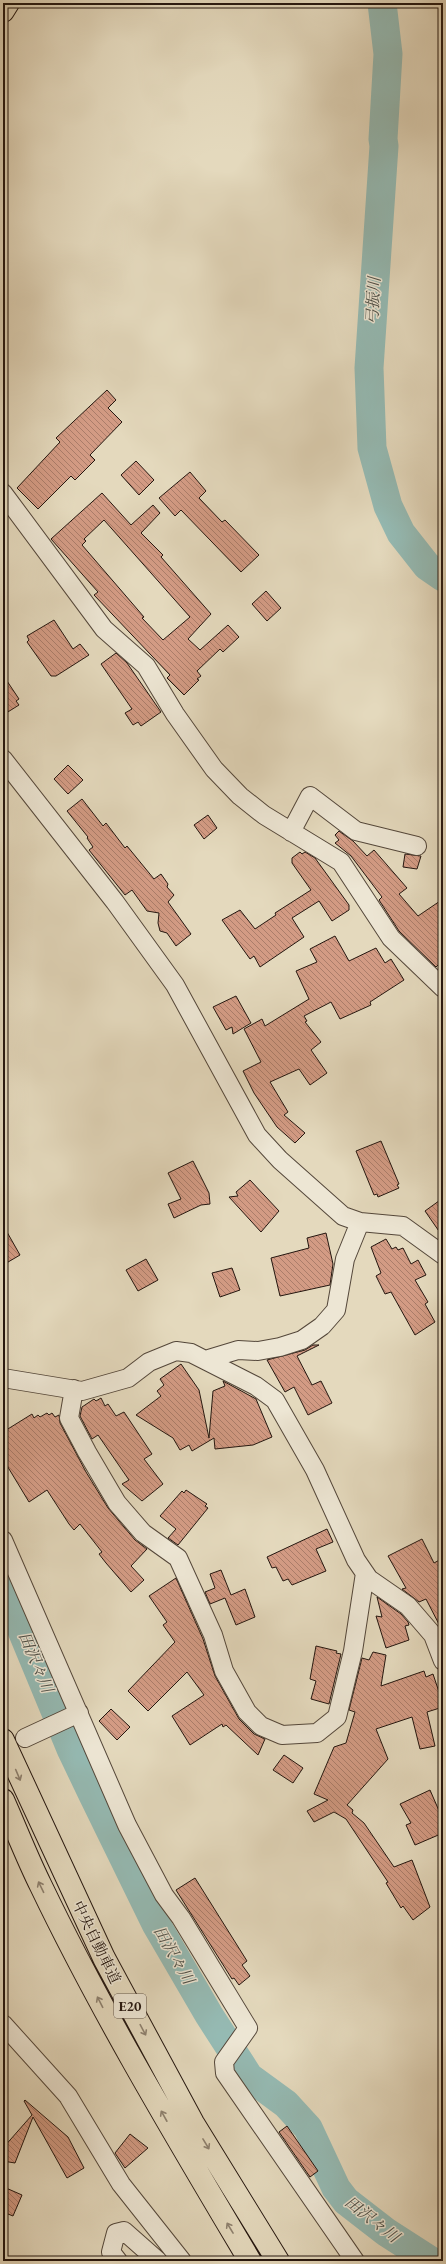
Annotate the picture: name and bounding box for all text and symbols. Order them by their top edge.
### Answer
water label: 弓振川 [361,274,385,326]
water label: 田沢々川 [14,1628,59,1697]
one-way arrow [15,1769,23,1781]
one-way arrow [37,1881,44,1893]
street label: 中央自動車道 [69,1897,125,1987]
water label: 田沢々川 [149,1922,200,1990]
road number: E20 [114,1994,146,2018]
one-way arrow [96,1997,103,2009]
one-way arrow [140,2024,147,2036]
one-way arrow [159,2110,167,2122]
one-way arrow [202,2138,210,2149]
water label: 田沢々川 [340,2191,405,2248]
one-way arrow [226,2222,234,2234]

